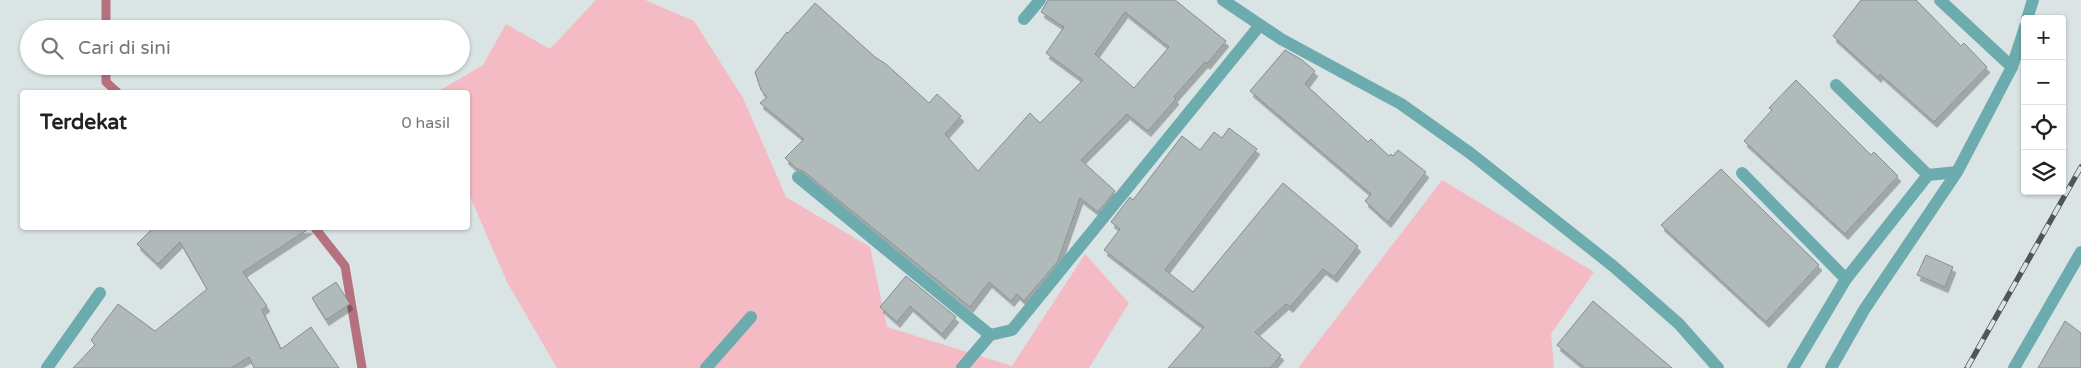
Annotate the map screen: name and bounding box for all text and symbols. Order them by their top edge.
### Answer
map controls [2021,15,2066,195]
button: + [2021,15,2066,60]
search box [20,20,470,75]
icon: search [38,34,66,62]
text: Cari di sini [78,37,171,59]
button: − [2021,60,2066,105]
button: locate [2021,105,2066,150]
text: Terdekat [40,110,127,135]
text: 0 hasil [401,113,450,133]
button: layers [2021,150,2066,195]

